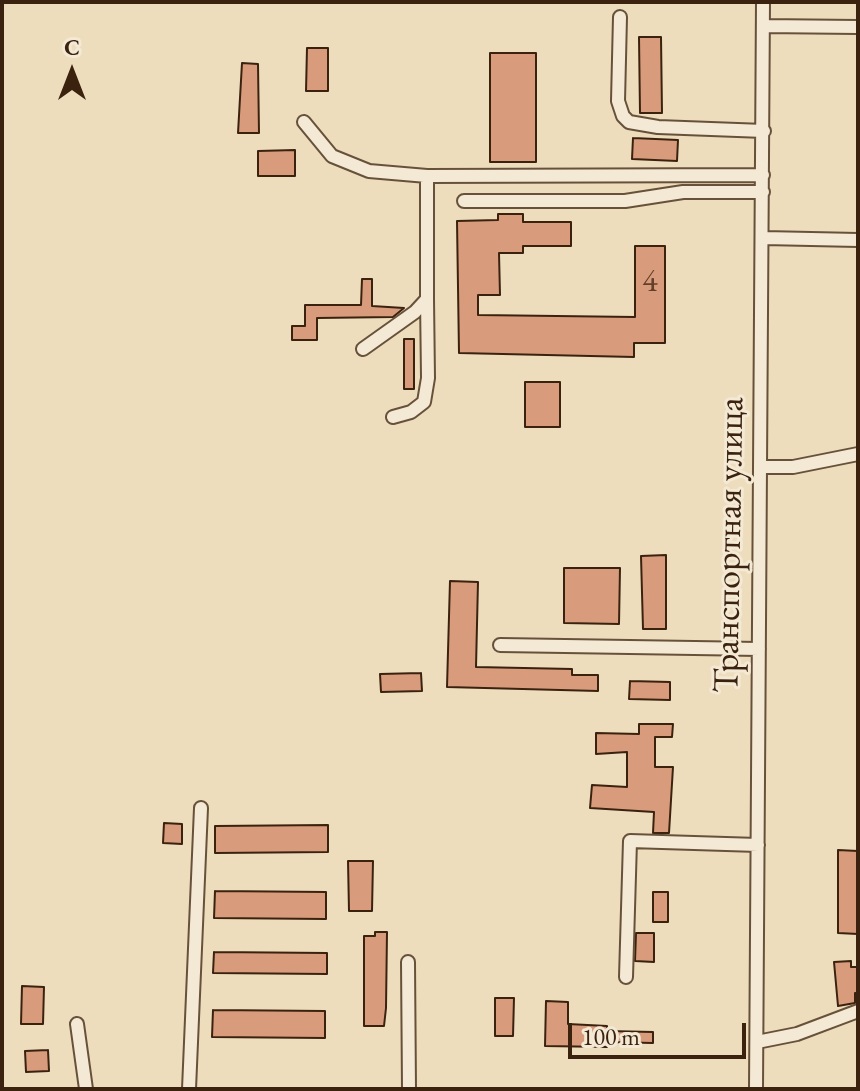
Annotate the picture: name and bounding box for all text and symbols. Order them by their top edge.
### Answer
north arrow [32,32,112,112]
text: С [64,33,80,62]
house number: 4 [642,263,658,301]
street label: Транспортная улица [706,397,754,693]
scale bar [572,1007,750,1057]
text: 100 m [582,1021,640,1052]

